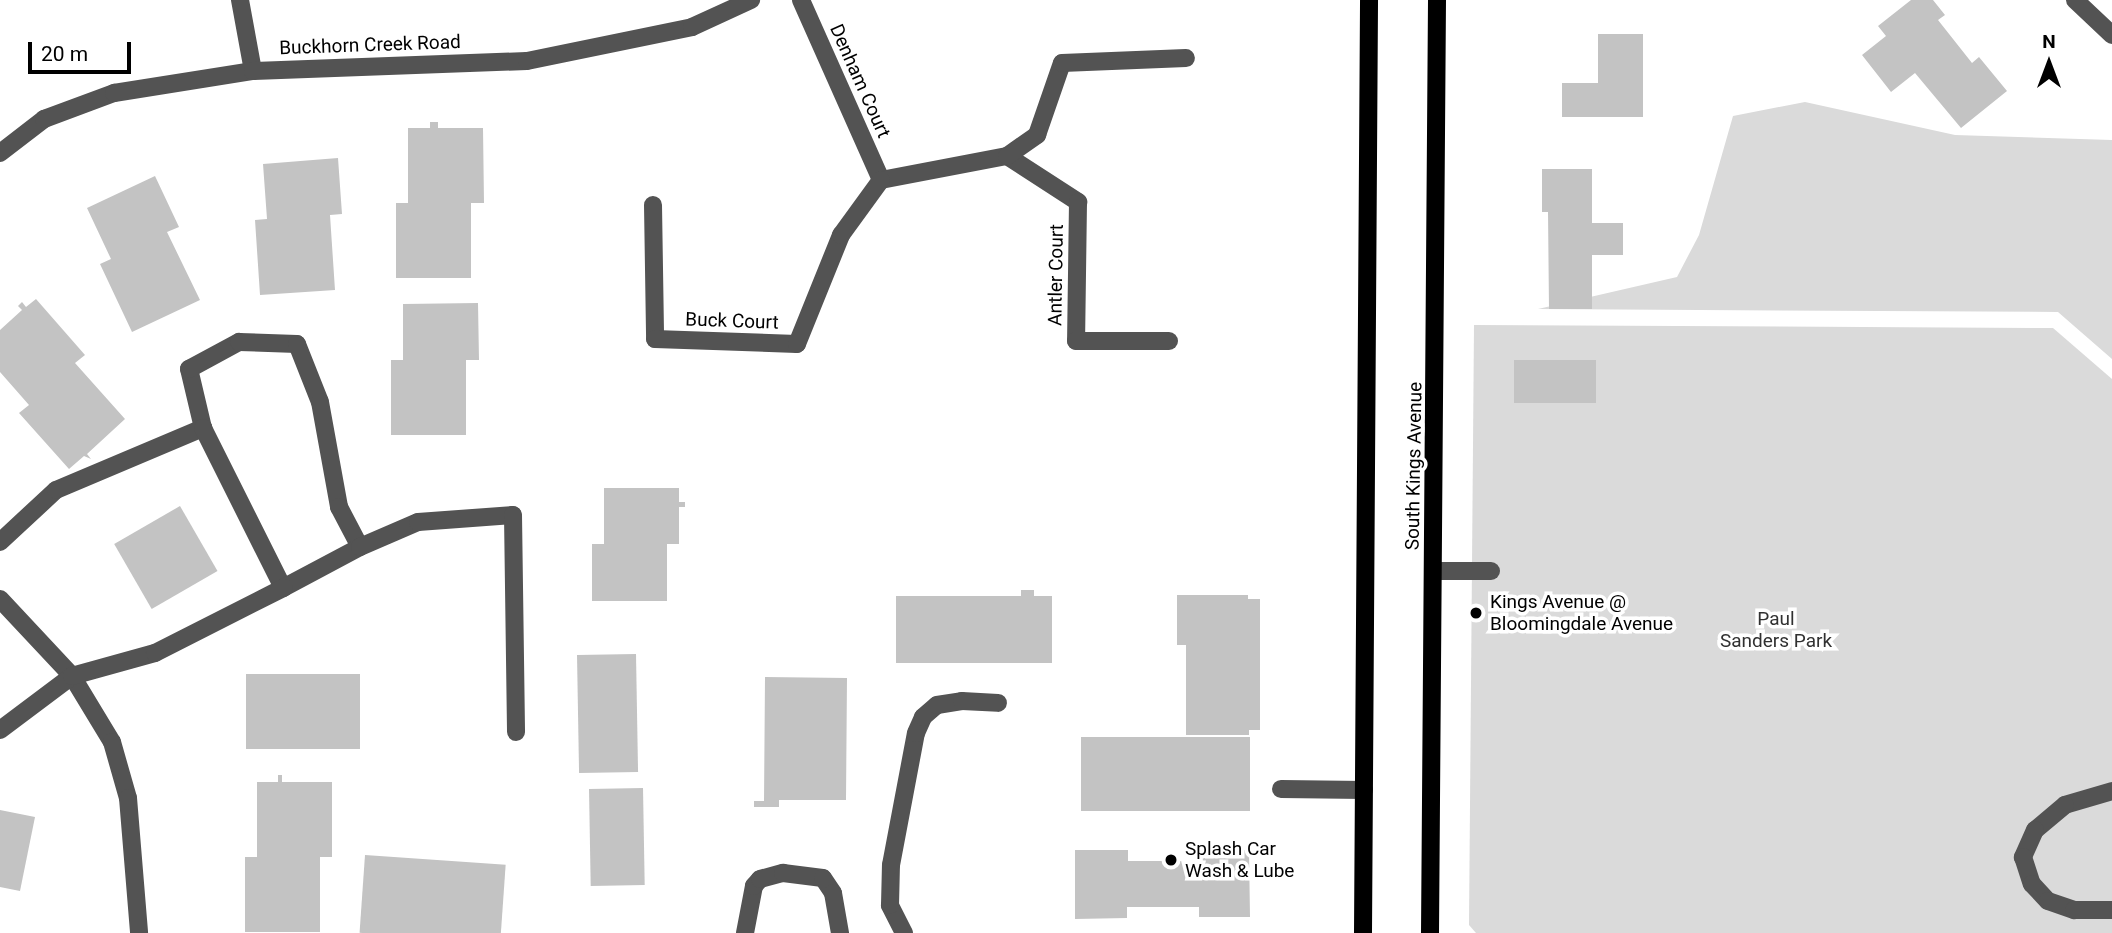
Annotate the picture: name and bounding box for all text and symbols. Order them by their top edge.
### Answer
street label: Denham Court [825,21,895,141]
scale bar [32,28,135,72]
north arrow [2014,28,2084,98]
street label: Buckhorn Creek Road [279,30,461,60]
text: N [2042,30,2056,53]
text: 20 m [41,42,88,66]
street label: Antler Court [1044,224,1068,326]
street label: Buck Court [685,308,779,334]
street label: South Kings Avenue [1401,382,1427,550]
place label: Kings Avenue @ Bloomingdale Avenue [1490,591,1673,635]
marker: Kings Avenue @ Bloomingdale Avenue [1468,605,1484,621]
park label: Paul Sanders Park [1720,608,1832,652]
place label: Splash Car Wash & Lube [1185,838,1294,882]
marker: Splash Car Wash & Lube [1163,852,1179,868]

